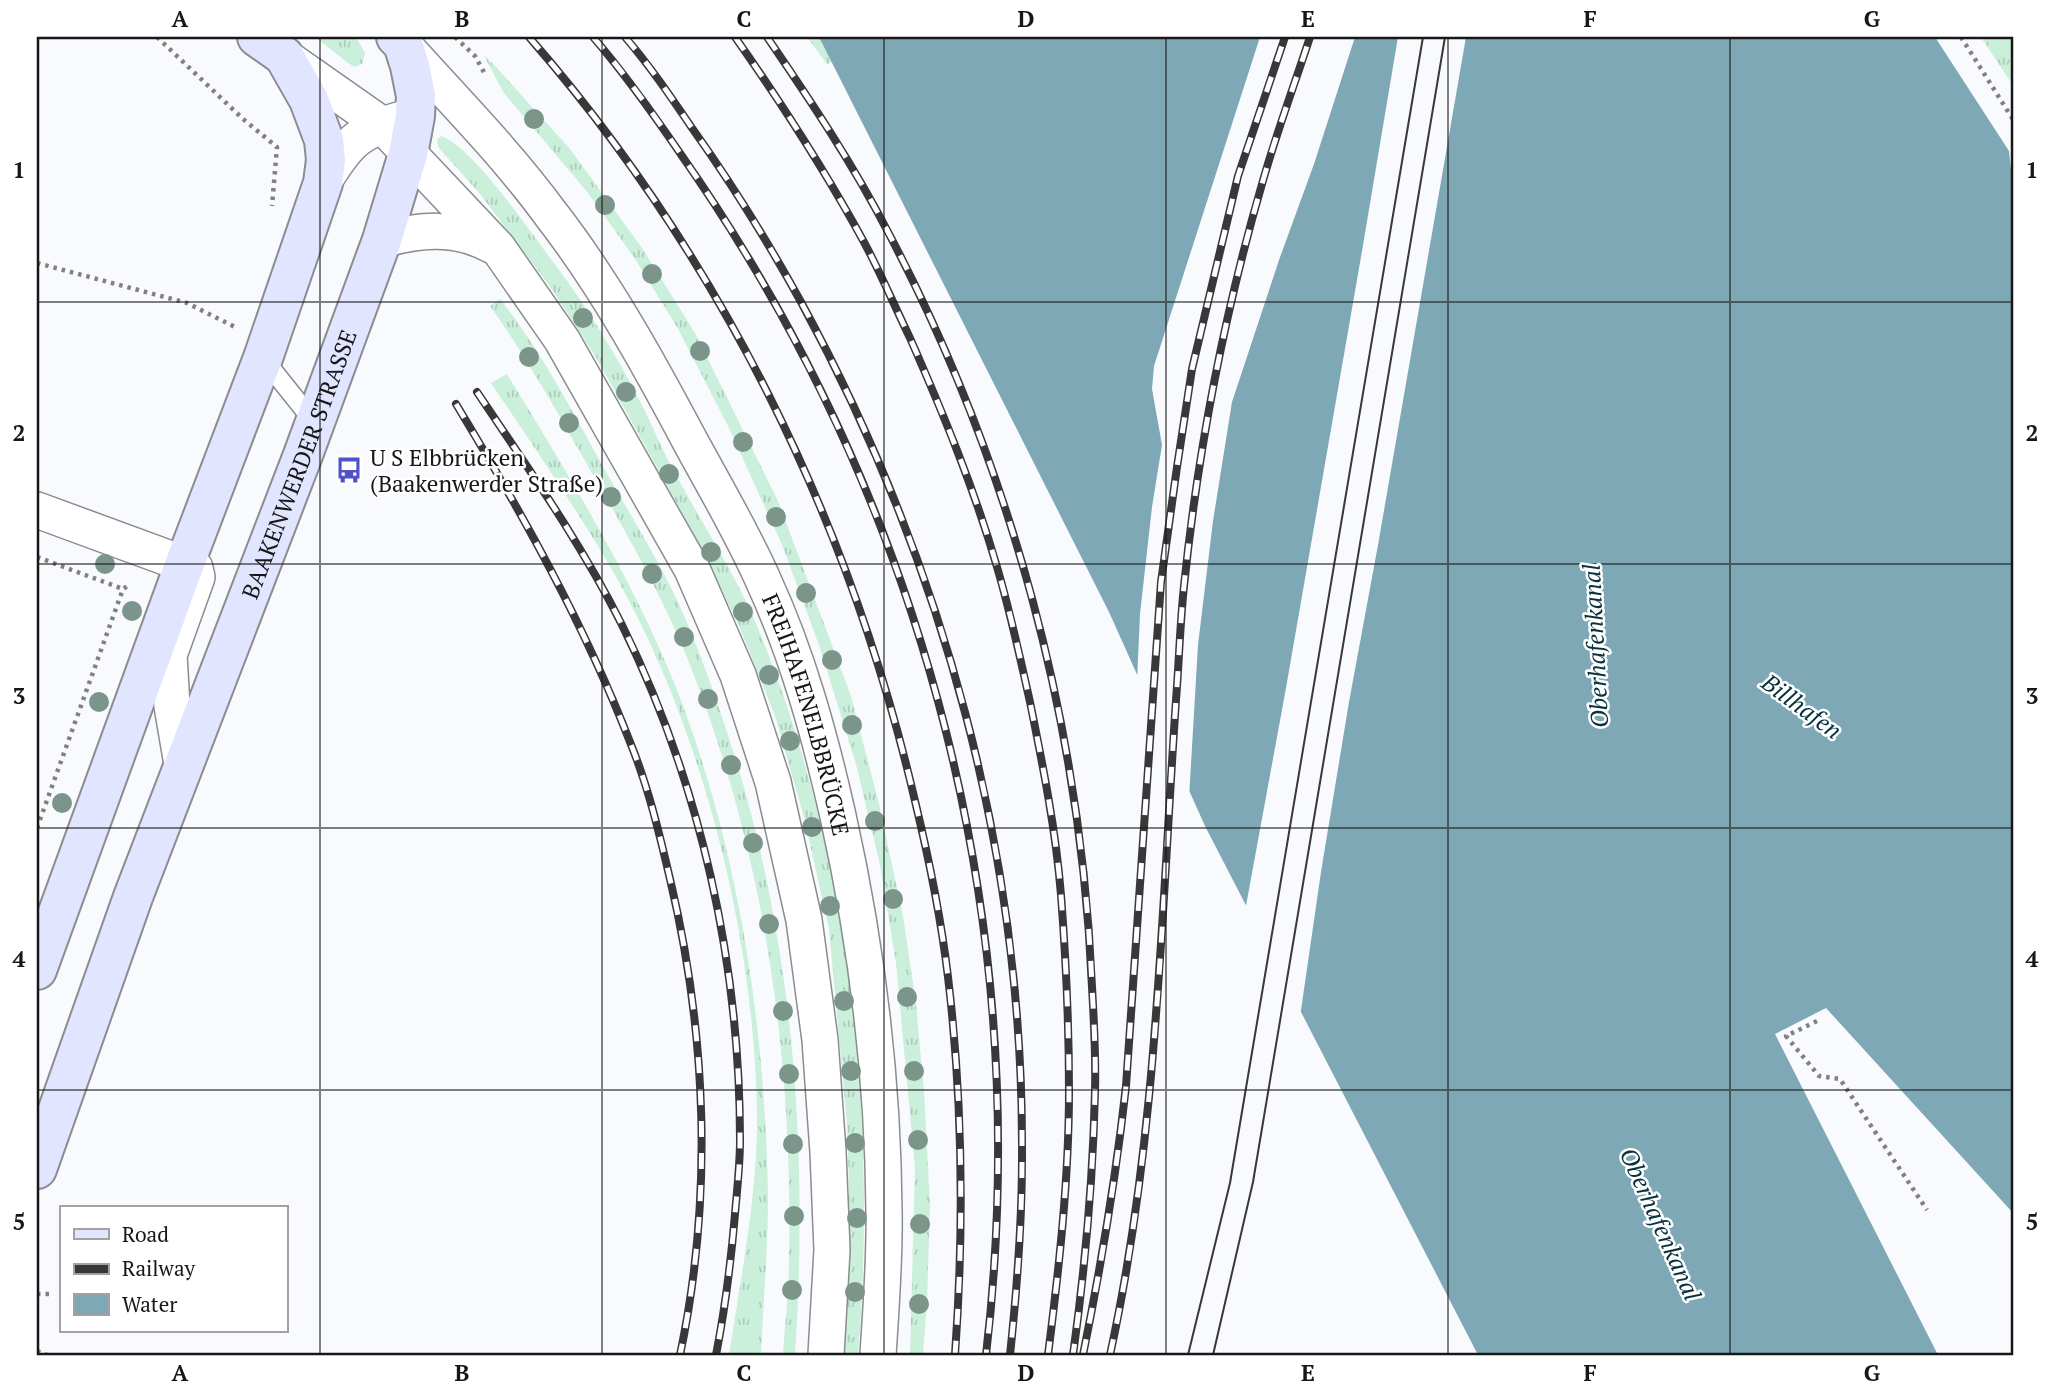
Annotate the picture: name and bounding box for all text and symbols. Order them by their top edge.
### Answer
text: A [172,3,189,34]
text: B [455,3,470,34]
text: C [737,3,752,34]
text: D [1018,3,1035,34]
text: E [1301,3,1315,34]
text: F [1583,3,1597,34]
text: G [1864,3,1881,34]
text: 1 [13,154,26,185]
text: 1 [2026,154,2039,185]
street label: BAAKENWERDER STRASSE [234,325,363,603]
text: 2 [13,417,26,448]
text: 2 [2026,417,2039,448]
place label: U S Elbbrücken (Baakenwerder Straße) [370,442,603,499]
bus stop icon: U S Elbbrücken (Baakenwerder Straße) [334,455,364,485]
water label: Oberhafenkanal [1575,563,1615,729]
street label: FREIHAFENELBBRÜCKE [756,589,857,838]
water label: Billhafen [1755,666,1848,746]
text: 3 [13,680,26,711]
text: 3 [2026,680,2039,711]
text: 4 [13,943,26,974]
text: 4 [2026,943,2039,974]
water label: Oberhafenkanal [1613,1142,1709,1306]
text: 5 [13,1206,26,1237]
legend [60,1206,287,1332]
text: 5 [2026,1206,2039,1237]
text: Road [122,1220,169,1248]
text: Railway [122,1254,196,1282]
text: Water [122,1290,177,1318]
text: A [172,1357,189,1388]
text: B [455,1357,470,1388]
text: C [737,1357,752,1388]
text: D [1018,1357,1035,1388]
text: E [1301,1357,1315,1388]
text: F [1583,1357,1597,1388]
text: G [1864,1357,1881,1388]

